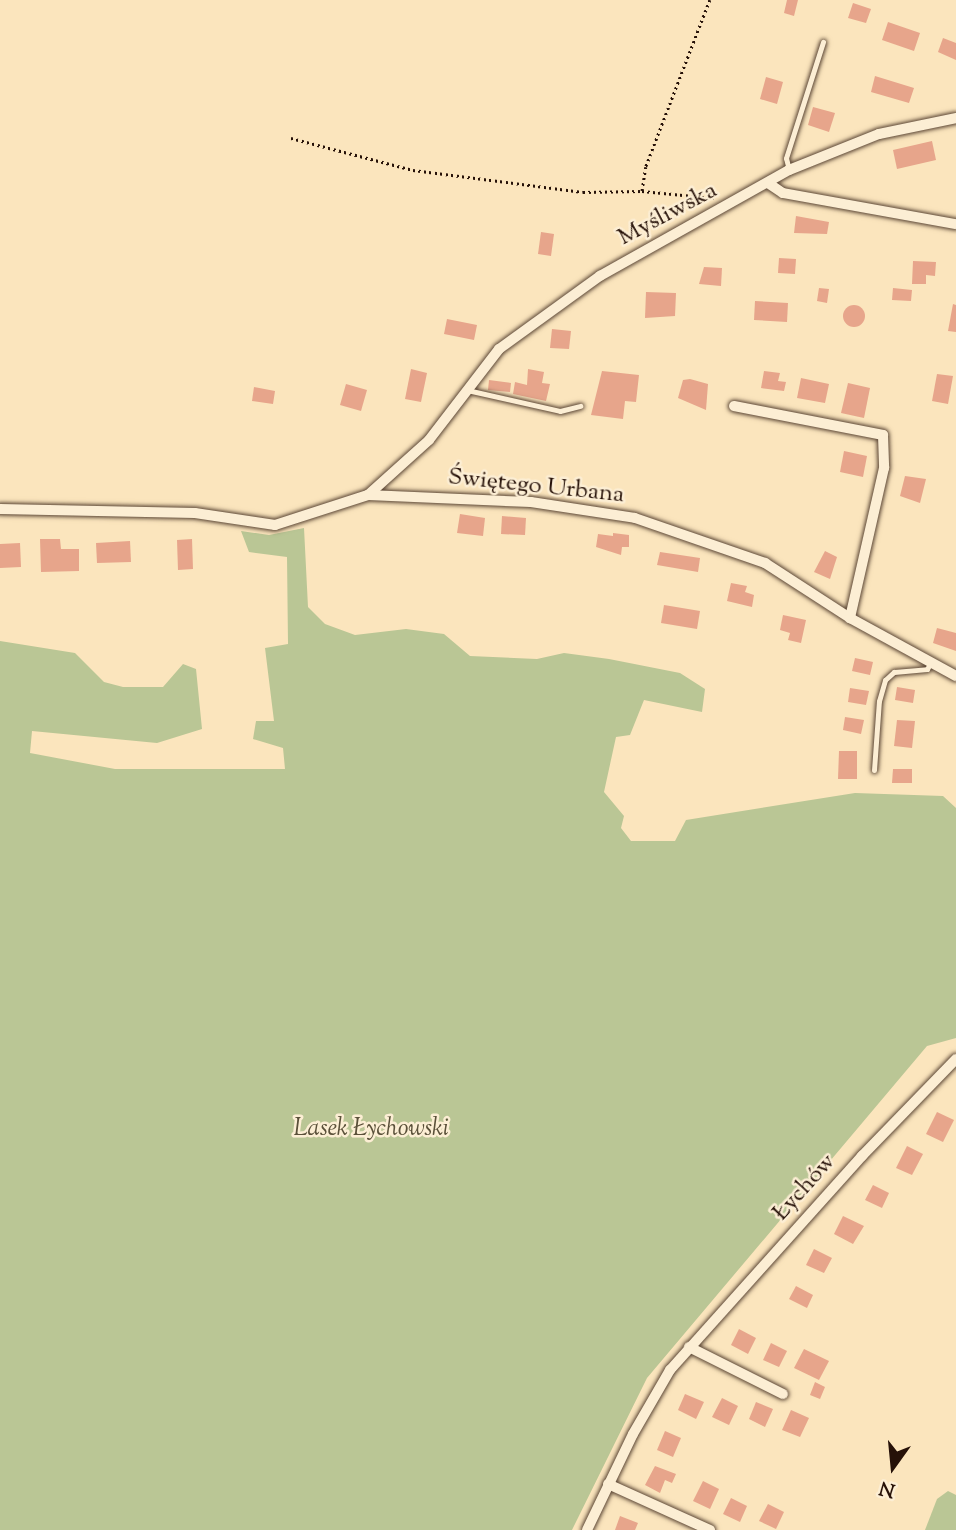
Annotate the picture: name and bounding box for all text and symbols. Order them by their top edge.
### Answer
street label: Myśliwska [614,177,722,253]
street label: Świętego Urbana [446,463,626,511]
park label: Lasek Łychowski [293,1116,449,1144]
street label: Łychów [767,1149,843,1227]
north arrow [858,1432,928,1502]
text: N [877,1473,898,1503]

